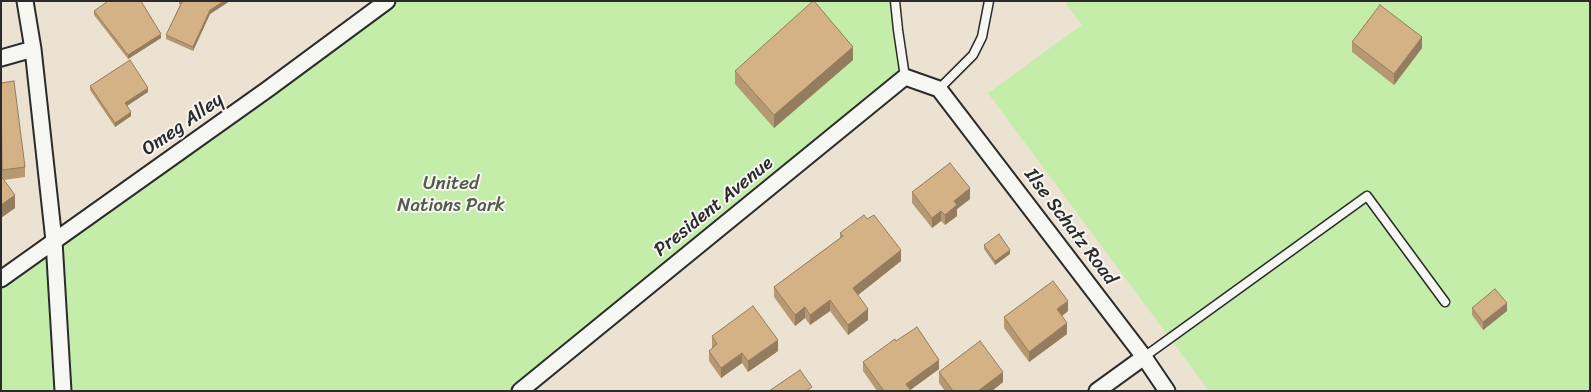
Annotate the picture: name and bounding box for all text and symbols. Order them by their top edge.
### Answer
street label: Omeg Alley [138,89,228,161]
street label: President Avenue [650,152,778,262]
street label: Ilse Schatz Road [1019,164,1121,290]
park label: United Nations Park [397,173,505,217]

